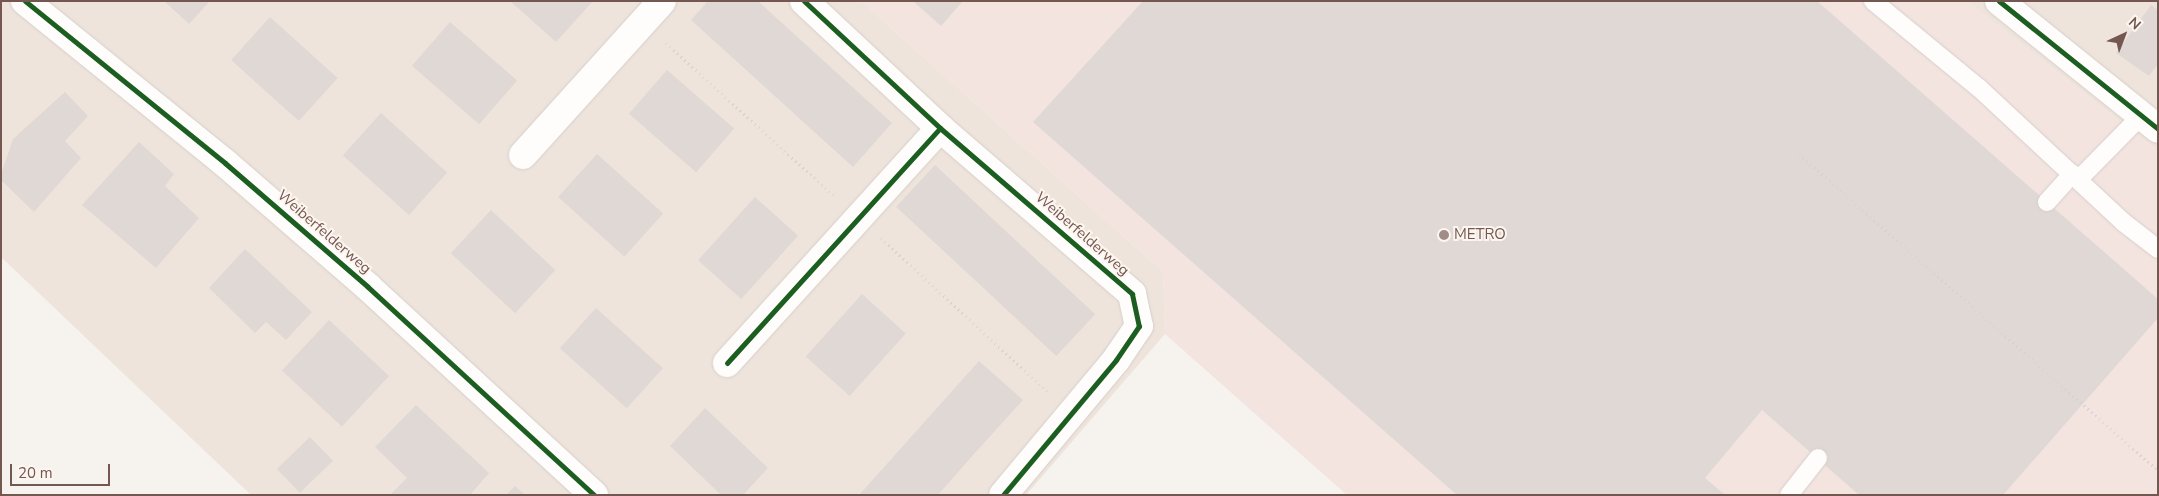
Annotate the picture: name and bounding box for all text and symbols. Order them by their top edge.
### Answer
north arrow [2099,10,2149,60]
text: N [2124,13,2145,34]
street label: Weiberfelderweg [273,186,375,278]
street label: Weiberfelderweg [1031,188,1133,280]
place label: METRO [1454,226,1506,244]
marker: METRO [1438,229,1450,241]
scale bar [12,454,112,486]
text: 20 m [18,463,53,483]

